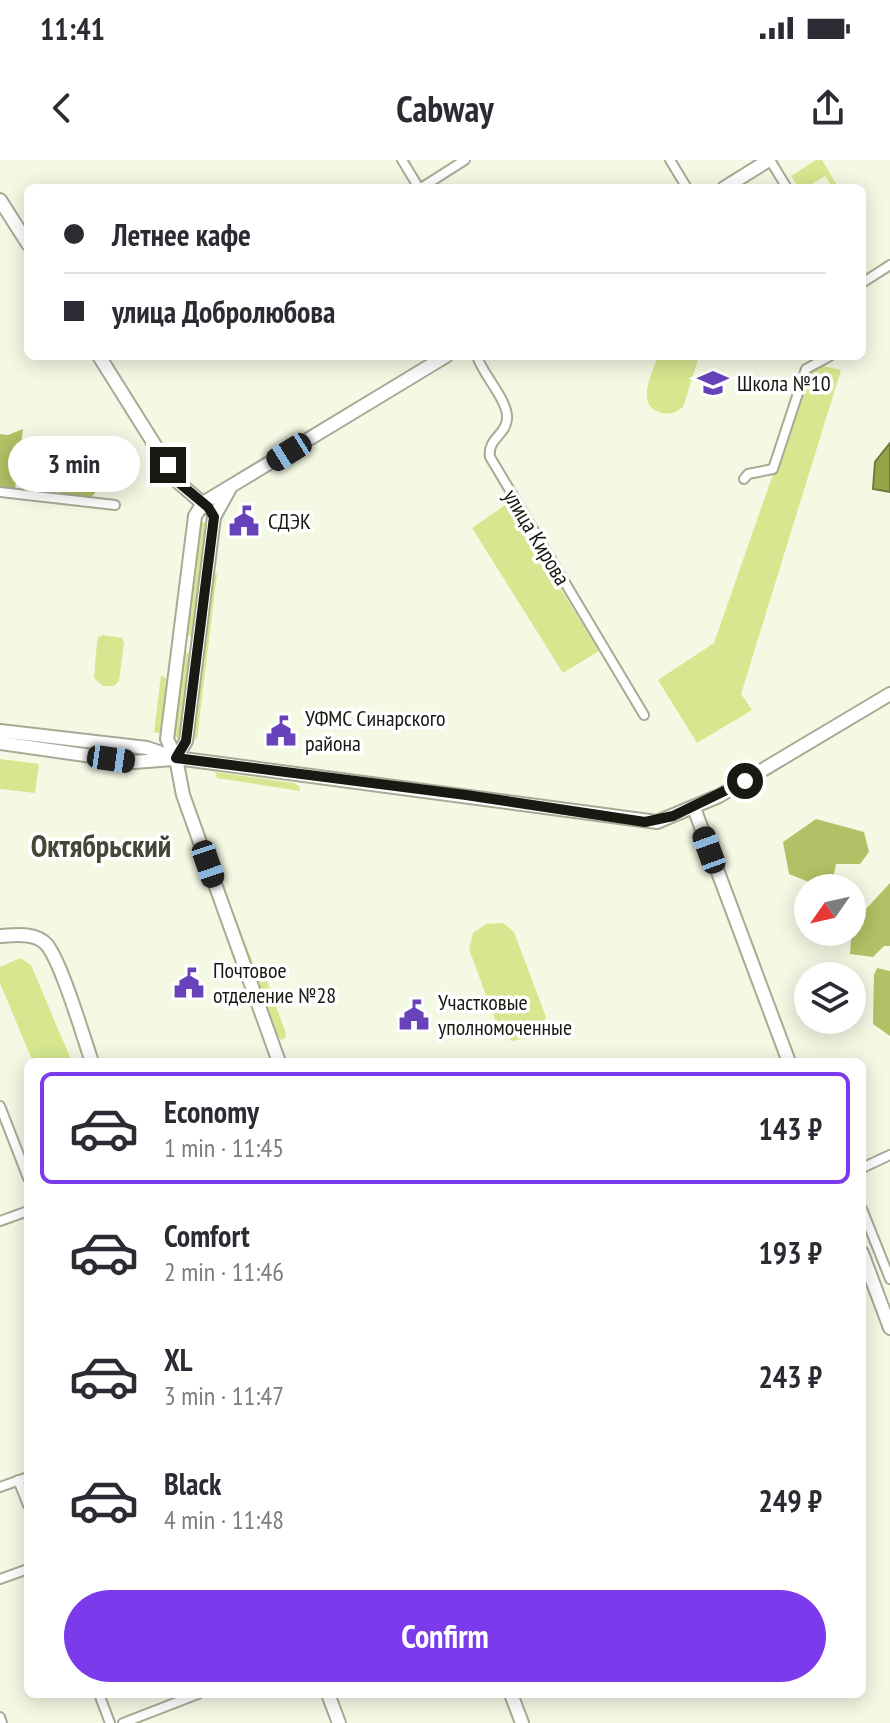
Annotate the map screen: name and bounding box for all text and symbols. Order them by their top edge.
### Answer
text: 11:41 [40,9,105,48]
text: Cabway [396,85,494,132]
icon: back [40,86,84,130]
icon: share [806,86,850,130]
text: Летнее кафе [112,215,251,254]
text: улица Добролюбова [112,292,335,331]
school or university icon: Школа №10 [696,366,730,400]
place label: Школа №10 [737,369,831,397]
car [262,429,316,475]
callout: 3 min [8,437,140,493]
text: 3 min [48,447,100,480]
route end [150,447,186,483]
street label: улица Кирова [497,484,577,590]
public building icon: СДЭК [227,504,261,538]
place label: СДЭК [268,507,311,535]
place label: УФМС Синарского района [305,704,445,757]
public building icon: УФМС Синарского района [264,714,298,748]
car [86,744,136,774]
route start [727,763,763,799]
car [690,823,728,877]
district label: Октябрьский [31,826,171,865]
car [189,837,227,891]
north arrow [794,874,866,946]
map controls [794,874,866,1034]
place label: Почтовое отделение №28 [213,956,336,1009]
button: layers [794,962,866,1034]
public building icon: Почтовое отделение №28 [172,966,206,1000]
place label: Участковые уполномоченные [438,988,572,1041]
public building icon: Участковые уполномоченные [397,998,431,1032]
icon: car [68,1092,140,1164]
text: Economy [164,1092,259,1131]
text: 143 ₽ [758,1109,822,1148]
text: 1 min · 11:45 [164,1131,284,1164]
icon: car [68,1216,140,1288]
text: Comfort [164,1216,250,1255]
text: 193 ₽ [758,1233,822,1272]
text: 2 min · 11:46 [164,1255,284,1288]
icon: car [68,1340,140,1412]
text: XL [164,1340,193,1379]
text: 243 ₽ [758,1357,822,1396]
text: 3 min · 11:47 [164,1379,284,1412]
icon: car [68,1464,140,1536]
text: Black [164,1464,221,1503]
text: 249 ₽ [758,1481,822,1520]
text: 4 min · 11:48 [164,1503,284,1536]
button: Confirm [64,1590,826,1682]

